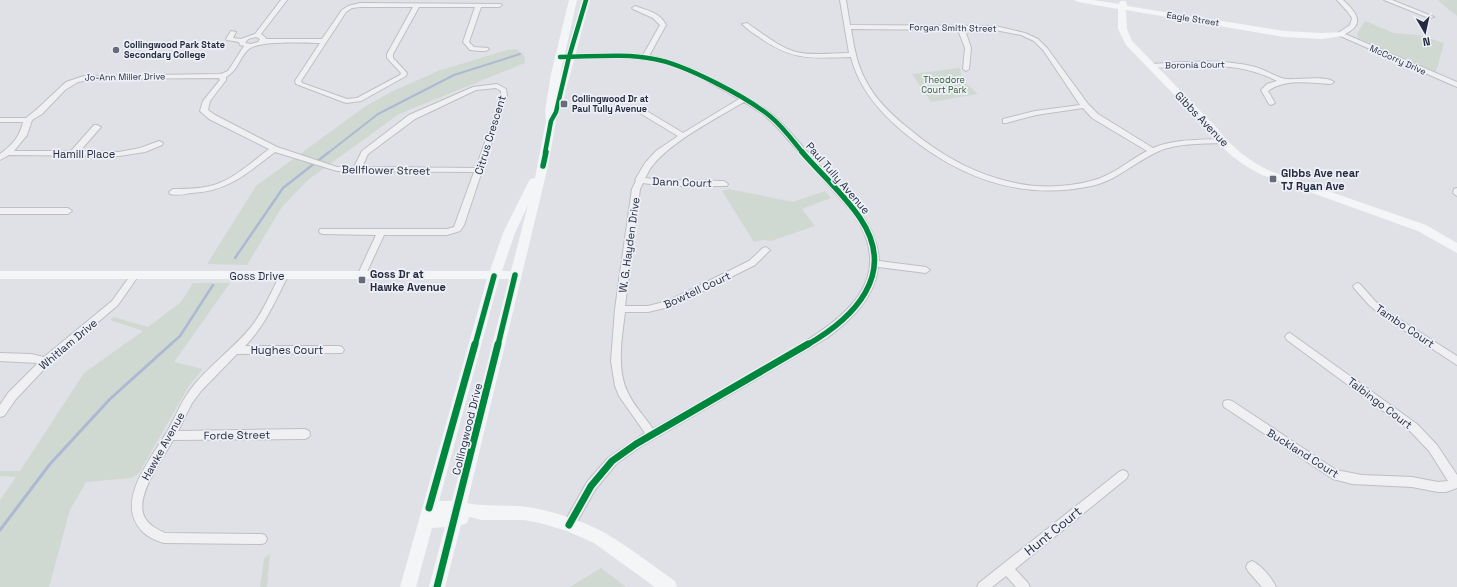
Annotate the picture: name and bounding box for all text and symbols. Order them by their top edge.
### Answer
street label: Eagle Street [1166,9,1220,29]
north arrow [1405,12,1445,52]
street label: Forgan Smith Street [909,21,997,35]
text: N [1422,34,1431,49]
place label: Collingwood Park State Secondary College [124,39,225,61]
street label: McCorry Drive [1368,42,1428,78]
marker: Collingwood Park State Secondary College [111,45,121,55]
street label: Boronia Court [1165,58,1225,72]
street label: Jo-Ann Miller Drive [85,70,165,84]
park label: Theodore Court Park [921,74,967,96]
street label: Gibbs Avenue [1172,88,1232,150]
place label: Collingwood Dr at Paul Tully Avenue [572,93,649,115]
street label: Citrus Crescent [471,94,509,176]
marker: Collingwood Dr at Paul Tully Avenue [559,99,569,109]
street label: Paul Tully Avenue [803,139,873,217]
street label: Hamill Place [53,147,115,161]
street label: Bellflower Street [341,162,431,178]
place label: Gibbs Ave near TJ Ryan Ave [1281,166,1360,193]
street label: Dann Court [652,174,712,190]
marker: Gibbs Ave near TJ Ryan Ave [1268,174,1278,184]
street label: W. G. Hayden Drive [615,196,643,294]
place label: Goss Dr at Hawke Avenue [370,267,446,294]
street label: Bowtell Court [661,268,733,312]
street label: Goss Drive [230,269,284,283]
marker: Goss Dr at Hawke Avenue [357,275,367,285]
street label: Tambo Court [1373,301,1437,351]
street label: Whitlam Drive [36,316,100,372]
street label: Hughes Court [251,343,323,357]
street label: Talbingo Court [1345,374,1415,432]
street label: Collingwood Drive [449,382,485,476]
street label: Hawke Avenue [138,409,188,483]
street label: Buckland Court [1265,425,1341,481]
street label: Forde Street [204,427,270,443]
street label: Hunt Court [1021,503,1085,559]

